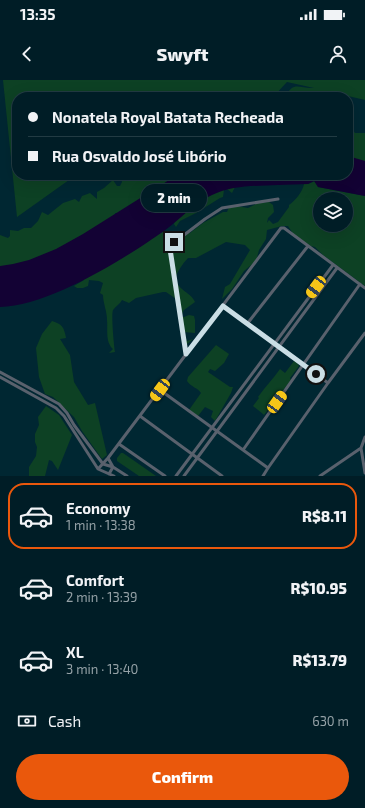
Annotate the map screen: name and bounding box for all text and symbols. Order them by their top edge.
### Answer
text: 13:35 [20,5,56,23]
icon: back [16,43,38,65]
text: Swyft [157,43,208,65]
icon: person [327,43,349,65]
text: Nonatela Royal Batata Recheada [52,108,284,126]
text: Rua Osvaldo José Libório [52,147,227,165]
callout: 2 min [141,184,207,212]
text: 2 min [157,190,191,206]
map controls [313,192,353,232]
button: layers [313,192,353,232]
route end [165,233,183,251]
car [304,274,328,300]
route start [307,365,325,383]
car [148,377,172,403]
car [265,389,289,415]
icon: car [18,498,54,534]
text: Economy [66,499,131,517]
text: R$8.11 [302,507,347,525]
text: 1 min · 13:38 [66,517,136,533]
icon: car [18,570,54,606]
text: Comfort [66,571,124,589]
text: R$10.95 [291,579,347,597]
text: 2 min · 13:39 [66,589,137,605]
icon: car [18,642,54,678]
text: XL [66,643,84,661]
text: R$13.79 [293,651,347,669]
text: 3 min · 13:40 [66,661,138,677]
icon: cash [16,710,38,732]
text: Cash [48,712,81,730]
text: 630 m [312,713,349,729]
button: Confirm [16,754,349,800]

